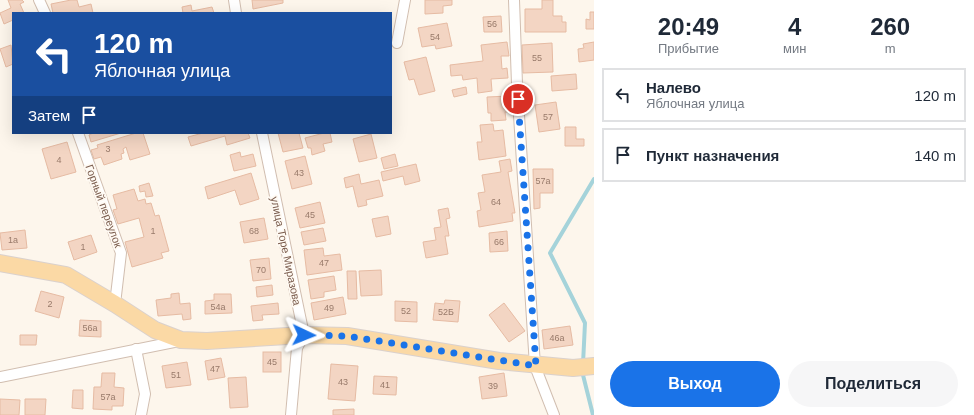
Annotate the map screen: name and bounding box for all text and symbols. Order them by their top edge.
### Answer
text: 20:49 [658,13,719,40]
text: 4 [788,13,801,40]
text: 260 [870,13,910,40]
house number: 56 [487,19,497,29]
icon: left [28,28,80,80]
text: 120 m [94,28,173,59]
house number: 54 [430,32,440,42]
text: Прибытие [658,41,719,56]
text: мин [783,41,806,56]
text: m [885,41,896,56]
house number: 55 [532,53,542,63]
text: Яблочная улица [94,61,230,81]
text: Налево [646,79,701,96]
pin [501,82,535,116]
icon: left [612,84,634,106]
text: 120 m [914,87,956,104]
icon: arrive [507,88,529,110]
text: Яблочная улица [646,96,745,111]
icon: arrive [78,104,100,126]
text: Затем [28,107,70,124]
house number: 57 [543,112,553,122]
house number: 3 [105,144,111,154]
icon: arrive [612,144,634,166]
text: Пункт назначения [646,147,779,164]
text: 140 m [914,147,956,164]
house number: 4 [56,155,62,165]
street label: Горный переулок [83,163,125,249]
house number: 43 [294,168,304,178]
house number: 57а [535,176,551,186]
street label: улица Торе Миразова [269,196,304,307]
house number: 64 [491,197,501,207]
house number: 45 [305,210,315,220]
house number: 1 [150,226,156,236]
house number: 68 [249,226,259,236]
house number: 1а [8,235,18,245]
house number: 66 [494,237,504,247]
house number: 1 [80,242,86,252]
house number: 47 [319,258,329,268]
house number: 70 [256,265,266,275]
house number: 2 [47,299,53,309]
house number: 54а [210,302,226,312]
house number: 49 [324,303,334,313]
house number: 52 [401,306,411,316]
house number: 52Б [438,307,454,317]
position arrow [283,314,325,356]
house number: 56а [82,323,98,333]
house number: 46а [549,333,565,343]
house number: 45 [267,357,277,367]
button: Выход [610,361,780,407]
button: Поделиться [788,361,958,407]
house number: 47 [210,364,220,374]
house number: 51 [171,370,181,380]
house number: 43 [338,377,348,387]
house number: 41 [380,380,390,390]
house number: 39 [488,381,498,391]
house number: 57а [100,392,116,402]

